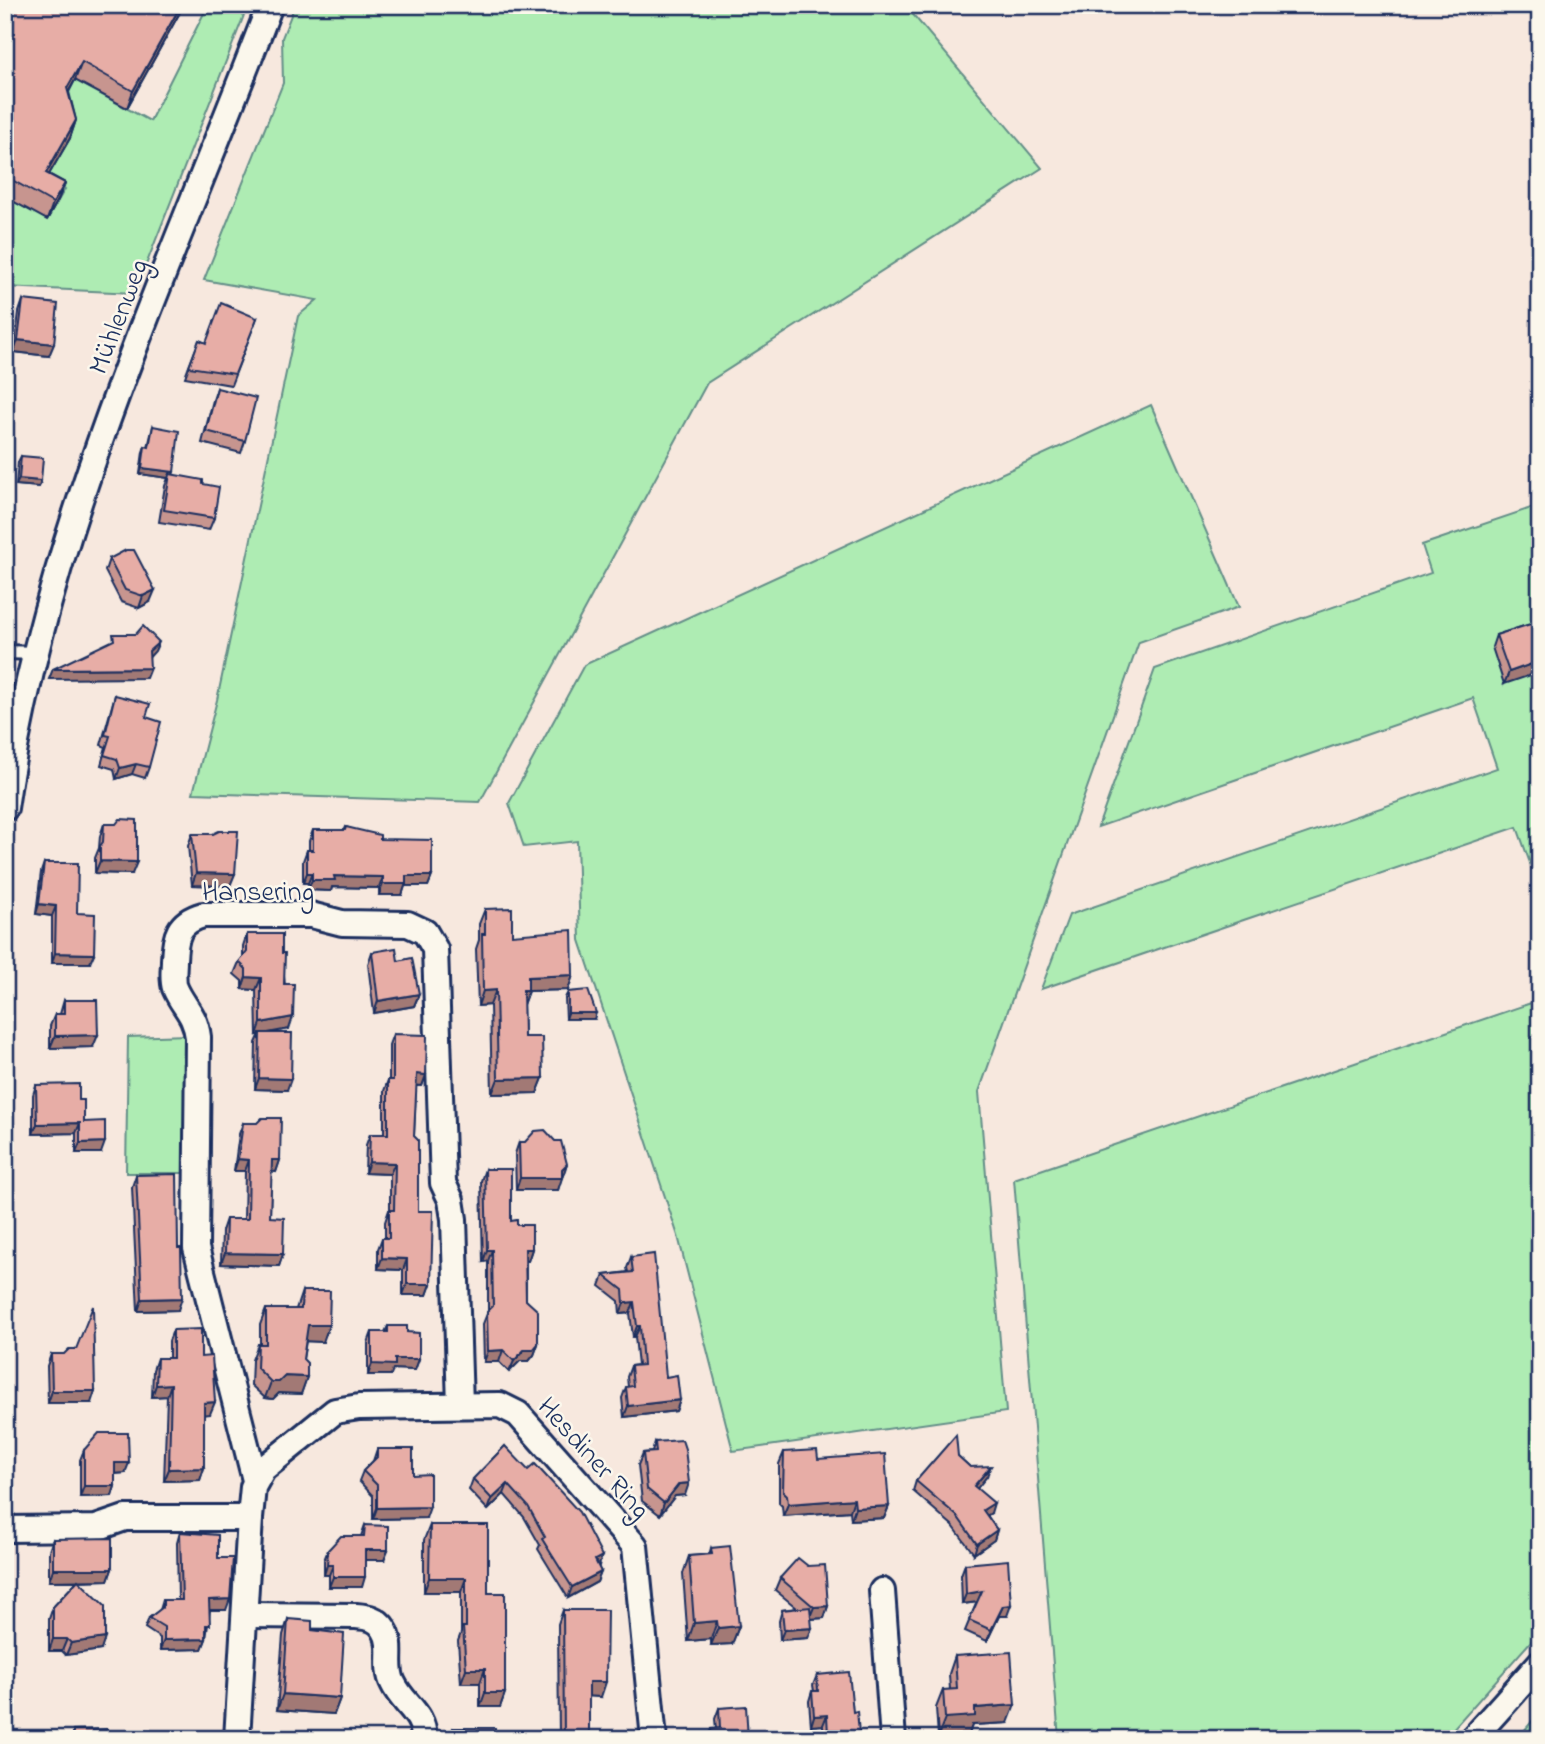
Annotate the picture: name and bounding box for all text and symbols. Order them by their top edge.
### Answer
street label: Mühlenweg [79,254,161,381]
street label: Hansering [202,873,314,914]
street label: Hesdiner Ring [526,1389,659,1530]

